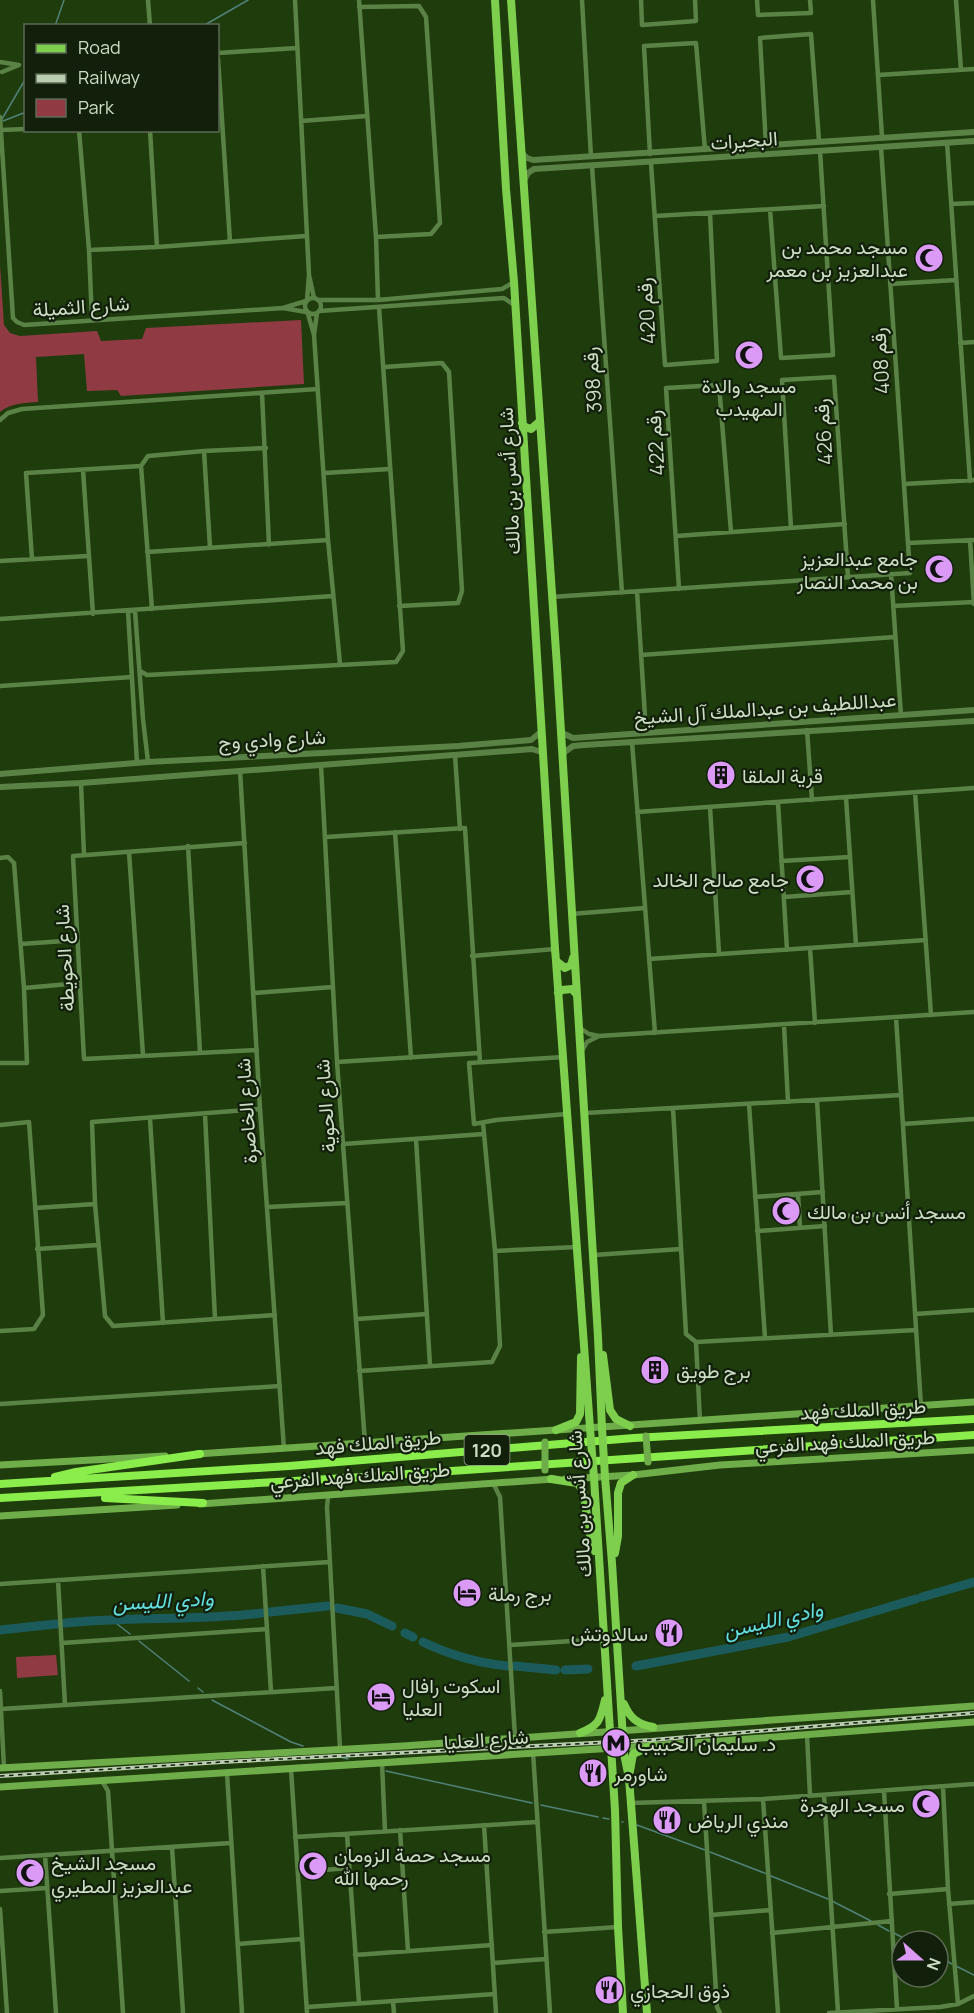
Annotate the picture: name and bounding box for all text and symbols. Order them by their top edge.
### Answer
legend [24,24,219,132]
text: Road [78,35,121,59]
text: Railway [78,65,140,89]
text: Park [78,95,115,119]
street label: البحيرات [709,124,779,156]
place label: مسجد محمد بن عبدالعزيز بن معمر [765,233,908,283]
mosque icon: مسجد محمد بن عبدالعزيز بن معمر [913,242,945,274]
street label: رقم 420 [630,277,662,345]
street label: شارع الثميلة [32,289,131,324]
street label: رقم 408 [864,327,896,395]
mosque icon: مسجد والدة المهيدب [733,339,765,371]
street label: رقم 398 [576,346,608,414]
place label: مسجد والدة المهيدب [701,372,797,422]
street label: رقم 426 [807,398,839,466]
street label: شارع أنس بن مالك [492,407,527,555]
street label: رقم 422 [639,409,671,477]
place label: جامع عبدالعزيز بن محمد النصار [796,545,918,595]
mosque icon: جامع عبدالعزيز بن محمد النصار [923,553,955,585]
street label: عبداللطيف بن عبدالملك آل الشيخ [633,685,897,732]
street label: شارع وادي وج [218,723,327,759]
building icon: قرية الملقا [705,759,737,791]
place label: قرية الملقا [742,762,823,789]
mosque icon: جامع صالح الخالد [794,863,826,895]
place label: جامع صالح الخالد [653,866,789,894]
street label: شارع الحويطة [48,904,81,1012]
street label: شارع الخاصرة [229,1057,264,1165]
street label: شارع الحوية [308,1058,343,1154]
mosque icon: مسجد أنس بن مالك [770,1195,802,1227]
place label: مسجد أنس بن مالك [807,1198,966,1225]
building icon: برج طويق [639,1354,671,1386]
place label: برج طويق [676,1357,751,1385]
street label: طريق الملك فهد [799,1392,927,1426]
street label: طريق الملك فهد [314,1423,442,1461]
street label: طريق الملك فهد الفرعي [754,1423,936,1463]
street label: شارع أنس بن مالك [560,1429,599,1579]
road number: 120 [464,1435,510,1465]
street label: طريق الملك فهد الفرعي [269,1455,451,1499]
hotel icon: برج رملة [451,1577,483,1609]
place label: برج رملة [488,1580,552,1608]
water label: وادي الليسن [112,1583,215,1621]
water label: وادي الليسن [720,1594,827,1648]
restaurant icon: سالدوتش [653,1617,685,1649]
place label: سالدوتش [571,1620,648,1647]
place label: اسكوت رافال العليا [402,1672,500,1722]
hotel icon: اسكوت رافال العليا [365,1681,397,1713]
street label: شارع العليا [443,1723,529,1756]
metro station icon: د. سليمان الحبيب [600,1727,632,1759]
place label: د. سليمان الحبيب [637,1730,776,1757]
restaurant icon: شاورمر [577,1757,609,1789]
place label: شاورمر [613,1760,668,1787]
mosque icon: مسجد الهجرة [910,1788,942,1820]
place label: مسجد الهجرة [800,1791,905,1818]
restaurant icon: مندي الرياض [651,1804,683,1836]
place label: مندي الرياض [688,1807,789,1838]
place label: مسجد حصة الزومان رحمها الله [334,1841,491,1891]
place label: مسجد الشيخ عبدالعزيز المطيري [51,1849,192,1903]
mosque icon: مسجد حصة الزومان رحمها الله [297,1850,329,1882]
mosque icon: مسجد الشيخ عبدالعزيز المطيري [14,1857,46,1889]
north arrow [890,1929,950,1989]
text: N [922,1955,946,1974]
restaurant icon: ذوق الحجازي [593,1974,625,2006]
place label: ذوق الحجازي [630,1977,730,2008]

